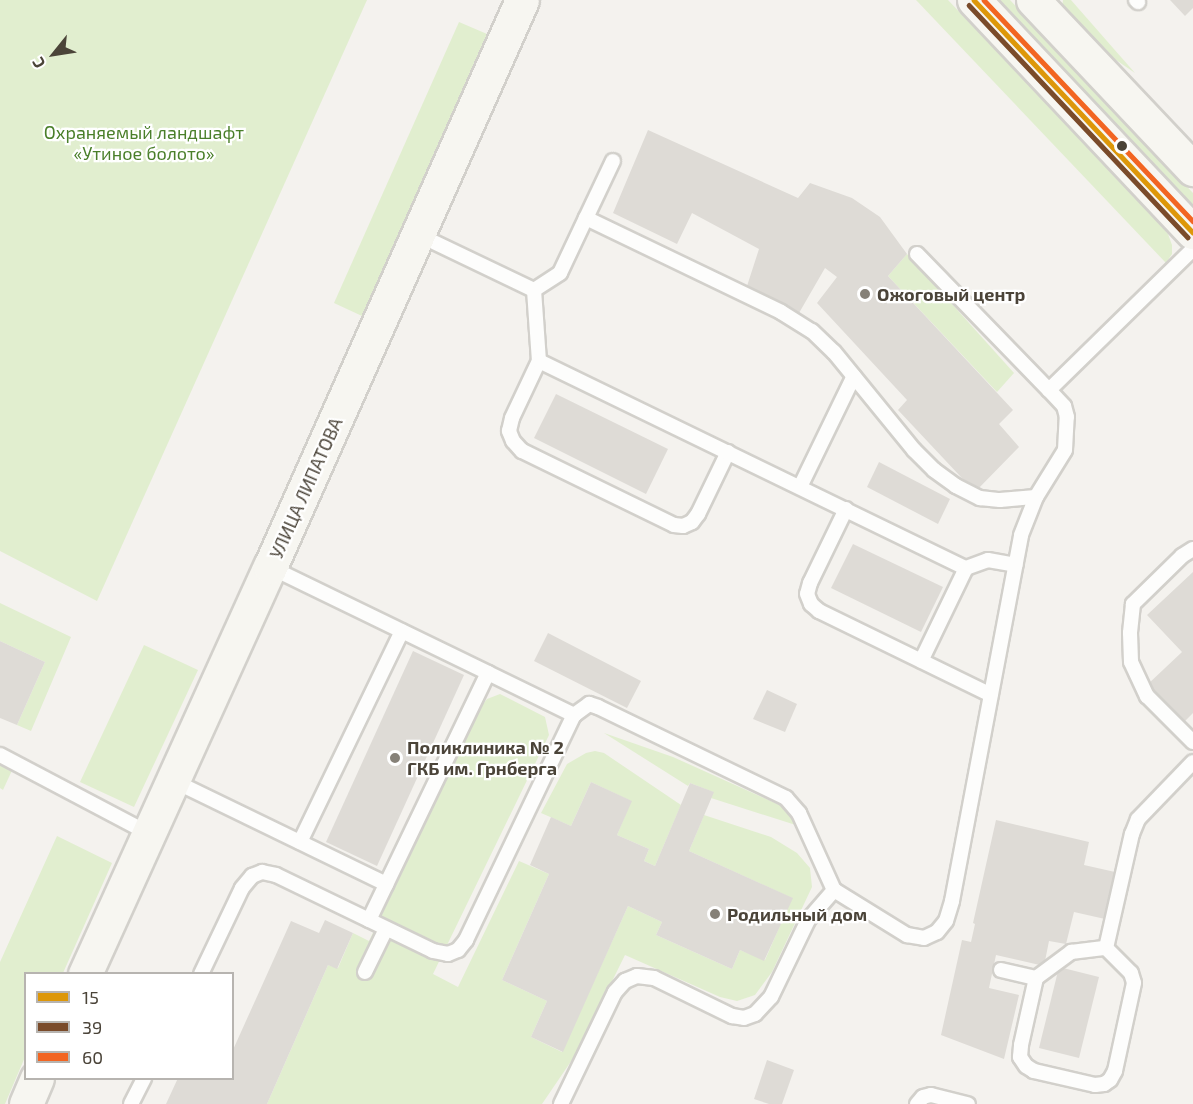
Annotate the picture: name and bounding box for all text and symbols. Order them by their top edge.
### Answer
north arrow [24,24,84,84]
text: С [27,54,49,72]
park label: Охраняемый ландшафт «Утиное болото» [44,122,244,164]
unlabelled marker [1116,140,1128,152]
place label: Ожоговый центр [877,283,1025,305]
marker: Ожоговый центр [858,287,872,301]
street label: УЛИЦА ЛИПАТОВА [265,414,347,562]
place label: Поликлиника № 2 ГКБ им. Грнберга [407,737,564,780]
marker: Поликлиника № 2 ГКБ им. Грнберга [388,751,402,765]
place label: Родильный дом [727,903,867,925]
marker: Родильный дом [708,907,722,921]
legend [24,972,234,1080]
text: 15 [82,986,99,1008]
text: 39 [82,1016,102,1038]
text: 60 [82,1046,103,1068]

